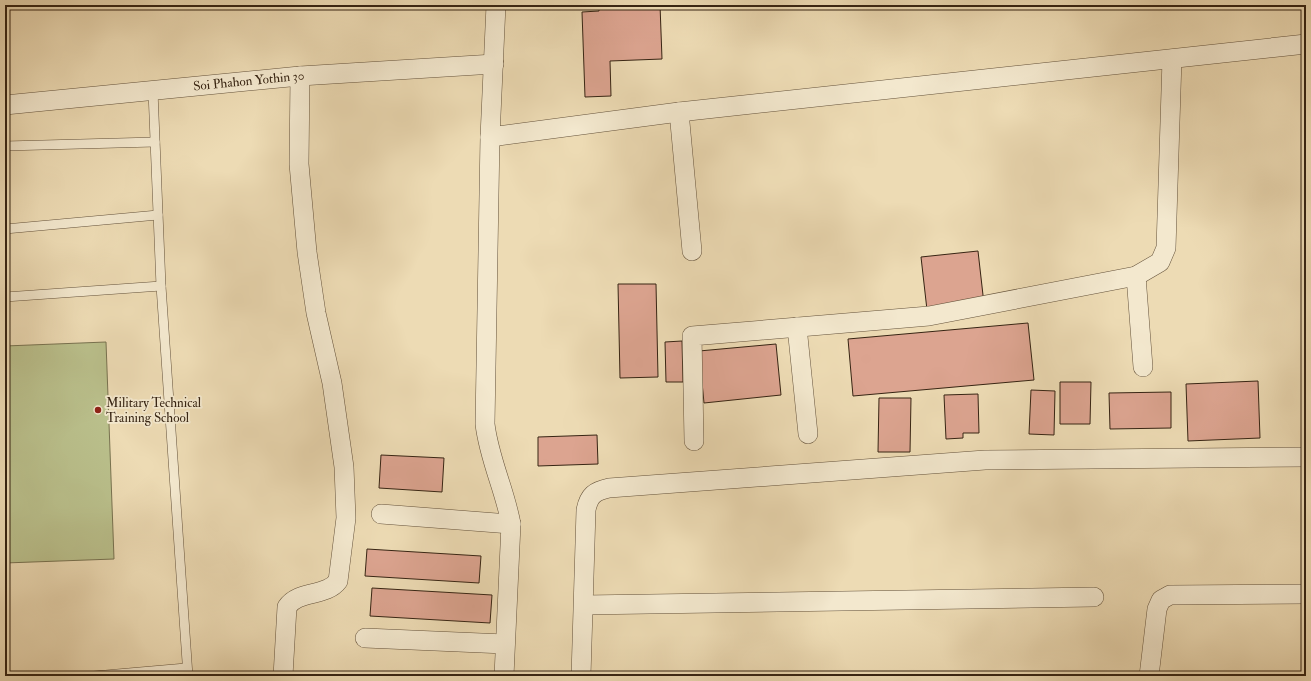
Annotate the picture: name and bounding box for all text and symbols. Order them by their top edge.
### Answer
street label: Soi Phahon Yothin 30 [193,68,305,94]
place label: Military Technical Training School [106,395,202,426]
marker: Military Technical Training School [93,405,103,415]

